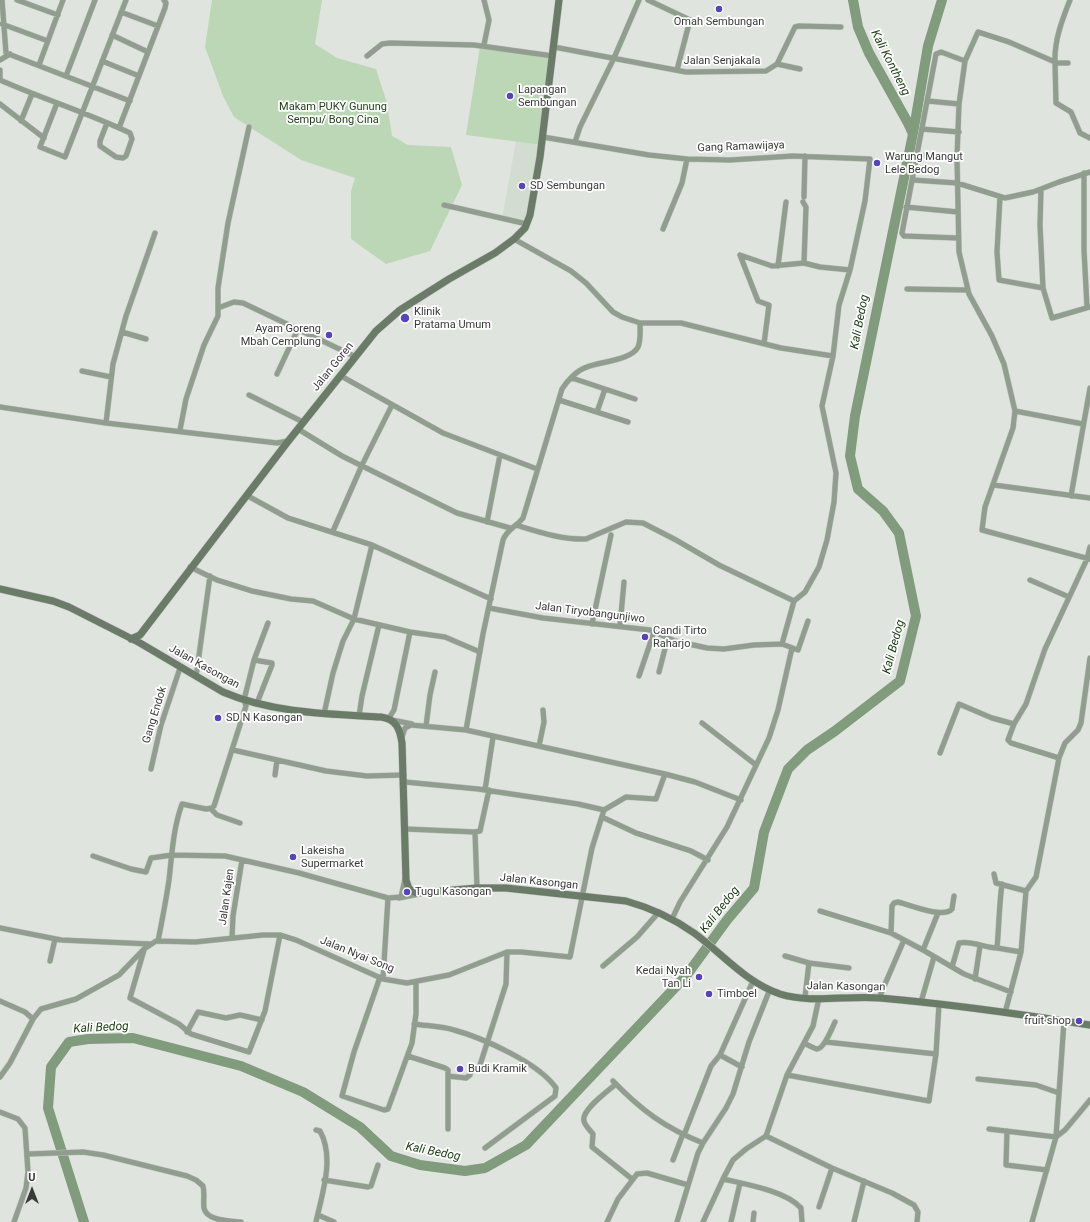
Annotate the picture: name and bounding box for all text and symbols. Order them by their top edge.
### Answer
marker: Omah Sembungan [714,4,724,14]
place label: Omah Sembungan [674,15,764,29]
water label: Kali Kontheng [867,28,913,98]
street label: Jalan Senjakala [684,54,760,68]
place label: Lapangan Sembungan [518,83,577,109]
marker: Lapangan Sembungan [505,91,515,101]
park label: Makam PUKY Gunung Sempu/ Bong Cina [279,100,387,126]
street label: Gang Ramawijaya [697,139,785,155]
place label: Warung Mangut Lele Bedog [885,150,963,176]
marker: Warung Mangut Lele Bedog [872,158,882,168]
place label: SD Sembungan [530,179,605,193]
marker: SD Sembungan [517,181,527,191]
water label: Kali Bedog [848,293,872,351]
place label: Klinik Pratama Umum [414,305,491,331]
marker: Klinik Pratama Umum [399,312,411,324]
place label: Ayam Goreng Mbah Cemplung [241,322,321,348]
marker: Ayam Goreng Mbah Cemplung [324,330,334,340]
street label: Jalan Goren [309,340,357,394]
street label: Jalan Tiryobangunjiwo [534,600,646,626]
water label: Kali Bedog [880,618,908,676]
place label: Candi Tirto Raharjo [653,624,707,650]
marker: Candi Tirto Raharjo [640,632,650,642]
street label: Jalan Kasongan [166,642,242,692]
street label: Gang Endok [140,685,170,745]
place label: SD N Kasongan [226,711,302,725]
marker: SD N Kasongan [213,713,223,723]
place label: Lakeisha Supermarket [301,844,364,870]
marker: Lakeisha Supermarket [288,852,298,862]
street label: Jalan Kajen [217,868,237,926]
street label: Jalan Kasongan [499,871,579,893]
water label: Kali Bedog [697,884,743,936]
place label: Tugu Kasongan [415,885,491,899]
marker: Tugu Kasongan [402,887,412,897]
street label: Jalan Nyai Song [318,934,396,976]
place label: Kedai Nyah Tan Li [636,964,691,990]
marker: Kedai Nyah Tan Li [694,972,704,982]
street label: Jalan Kasongan [807,980,885,994]
place label: Timboel [717,987,757,1001]
marker: Timboel [704,989,714,999]
place label: fruit shop [1024,1014,1071,1028]
marker: fruit shop [1074,1016,1084,1026]
water label: Kali Bedog [73,1019,129,1037]
place label: Budi Kramik [468,1062,527,1076]
marker: Budi Kramik [455,1064,465,1074]
water label: Kali Bedog [404,1140,462,1164]
north arrow [12,1170,52,1210]
text: U [28,1171,36,1184]

